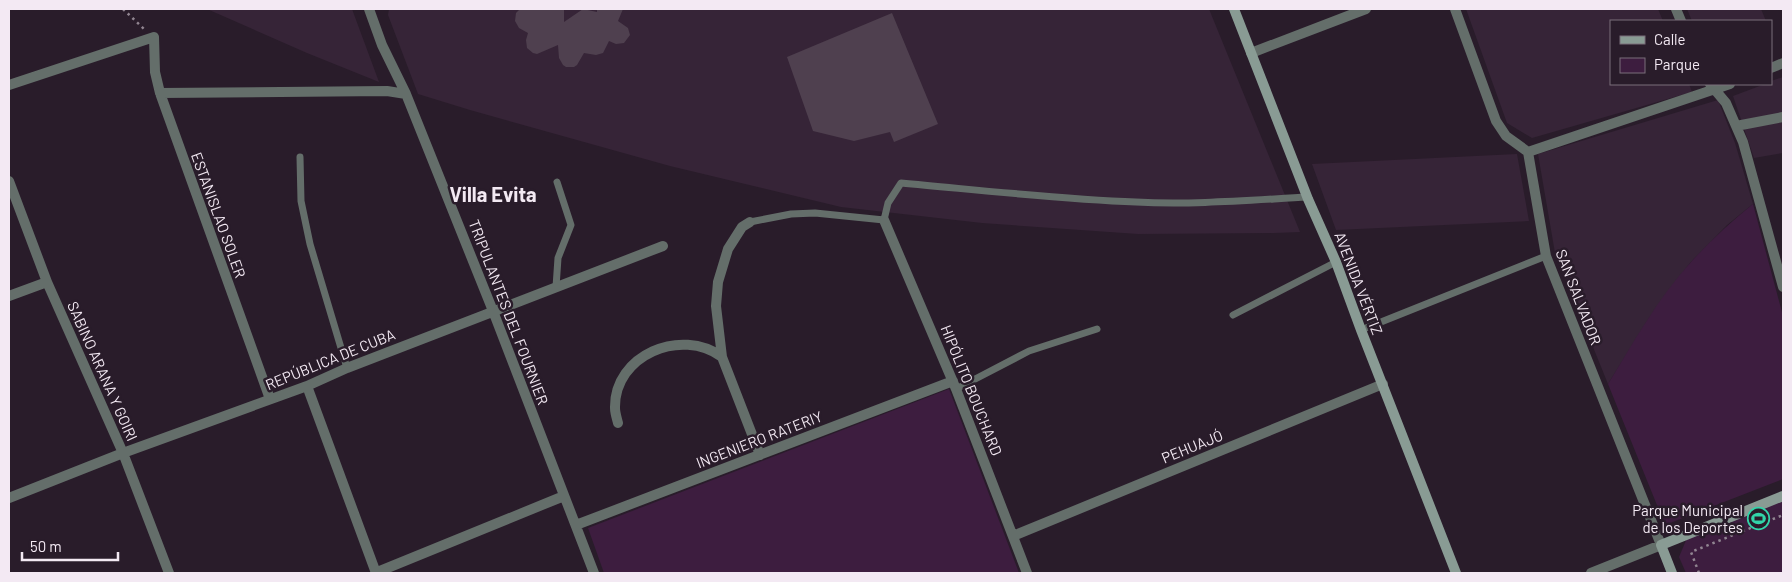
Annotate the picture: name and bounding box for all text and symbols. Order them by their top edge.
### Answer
legend [1610,20,1772,85]
text: Calle [1654,30,1686,48]
text: Parque [1654,55,1700,73]
street label: ESTANISLAO SOLER [188,150,250,280]
district label: Villa Evita [449,182,537,206]
street label: TRIPULANTES DEL FOURNIER [465,217,553,407]
street label: AVENIDA VÉRTIZ [1331,229,1387,337]
street label: SAN SALVADOR [1552,247,1606,347]
street label: SABINO ARANA Y GOIRI [64,298,142,444]
street label: HIPÓLITO BOUCHARD [938,322,1006,458]
street label: REPÚBLICA DE CUBA [263,325,397,393]
street label: INGENIERO RATERIY [693,407,825,471]
street label: PEHUAJÓ [1159,426,1225,466]
place label: Parque Municipal de los Deportes [1632,501,1743,536]
sports icon: Parque Municipal de los Deportes [1747,507,1771,531]
scale bar [22,530,119,562]
text: 50 m [30,537,62,555]

